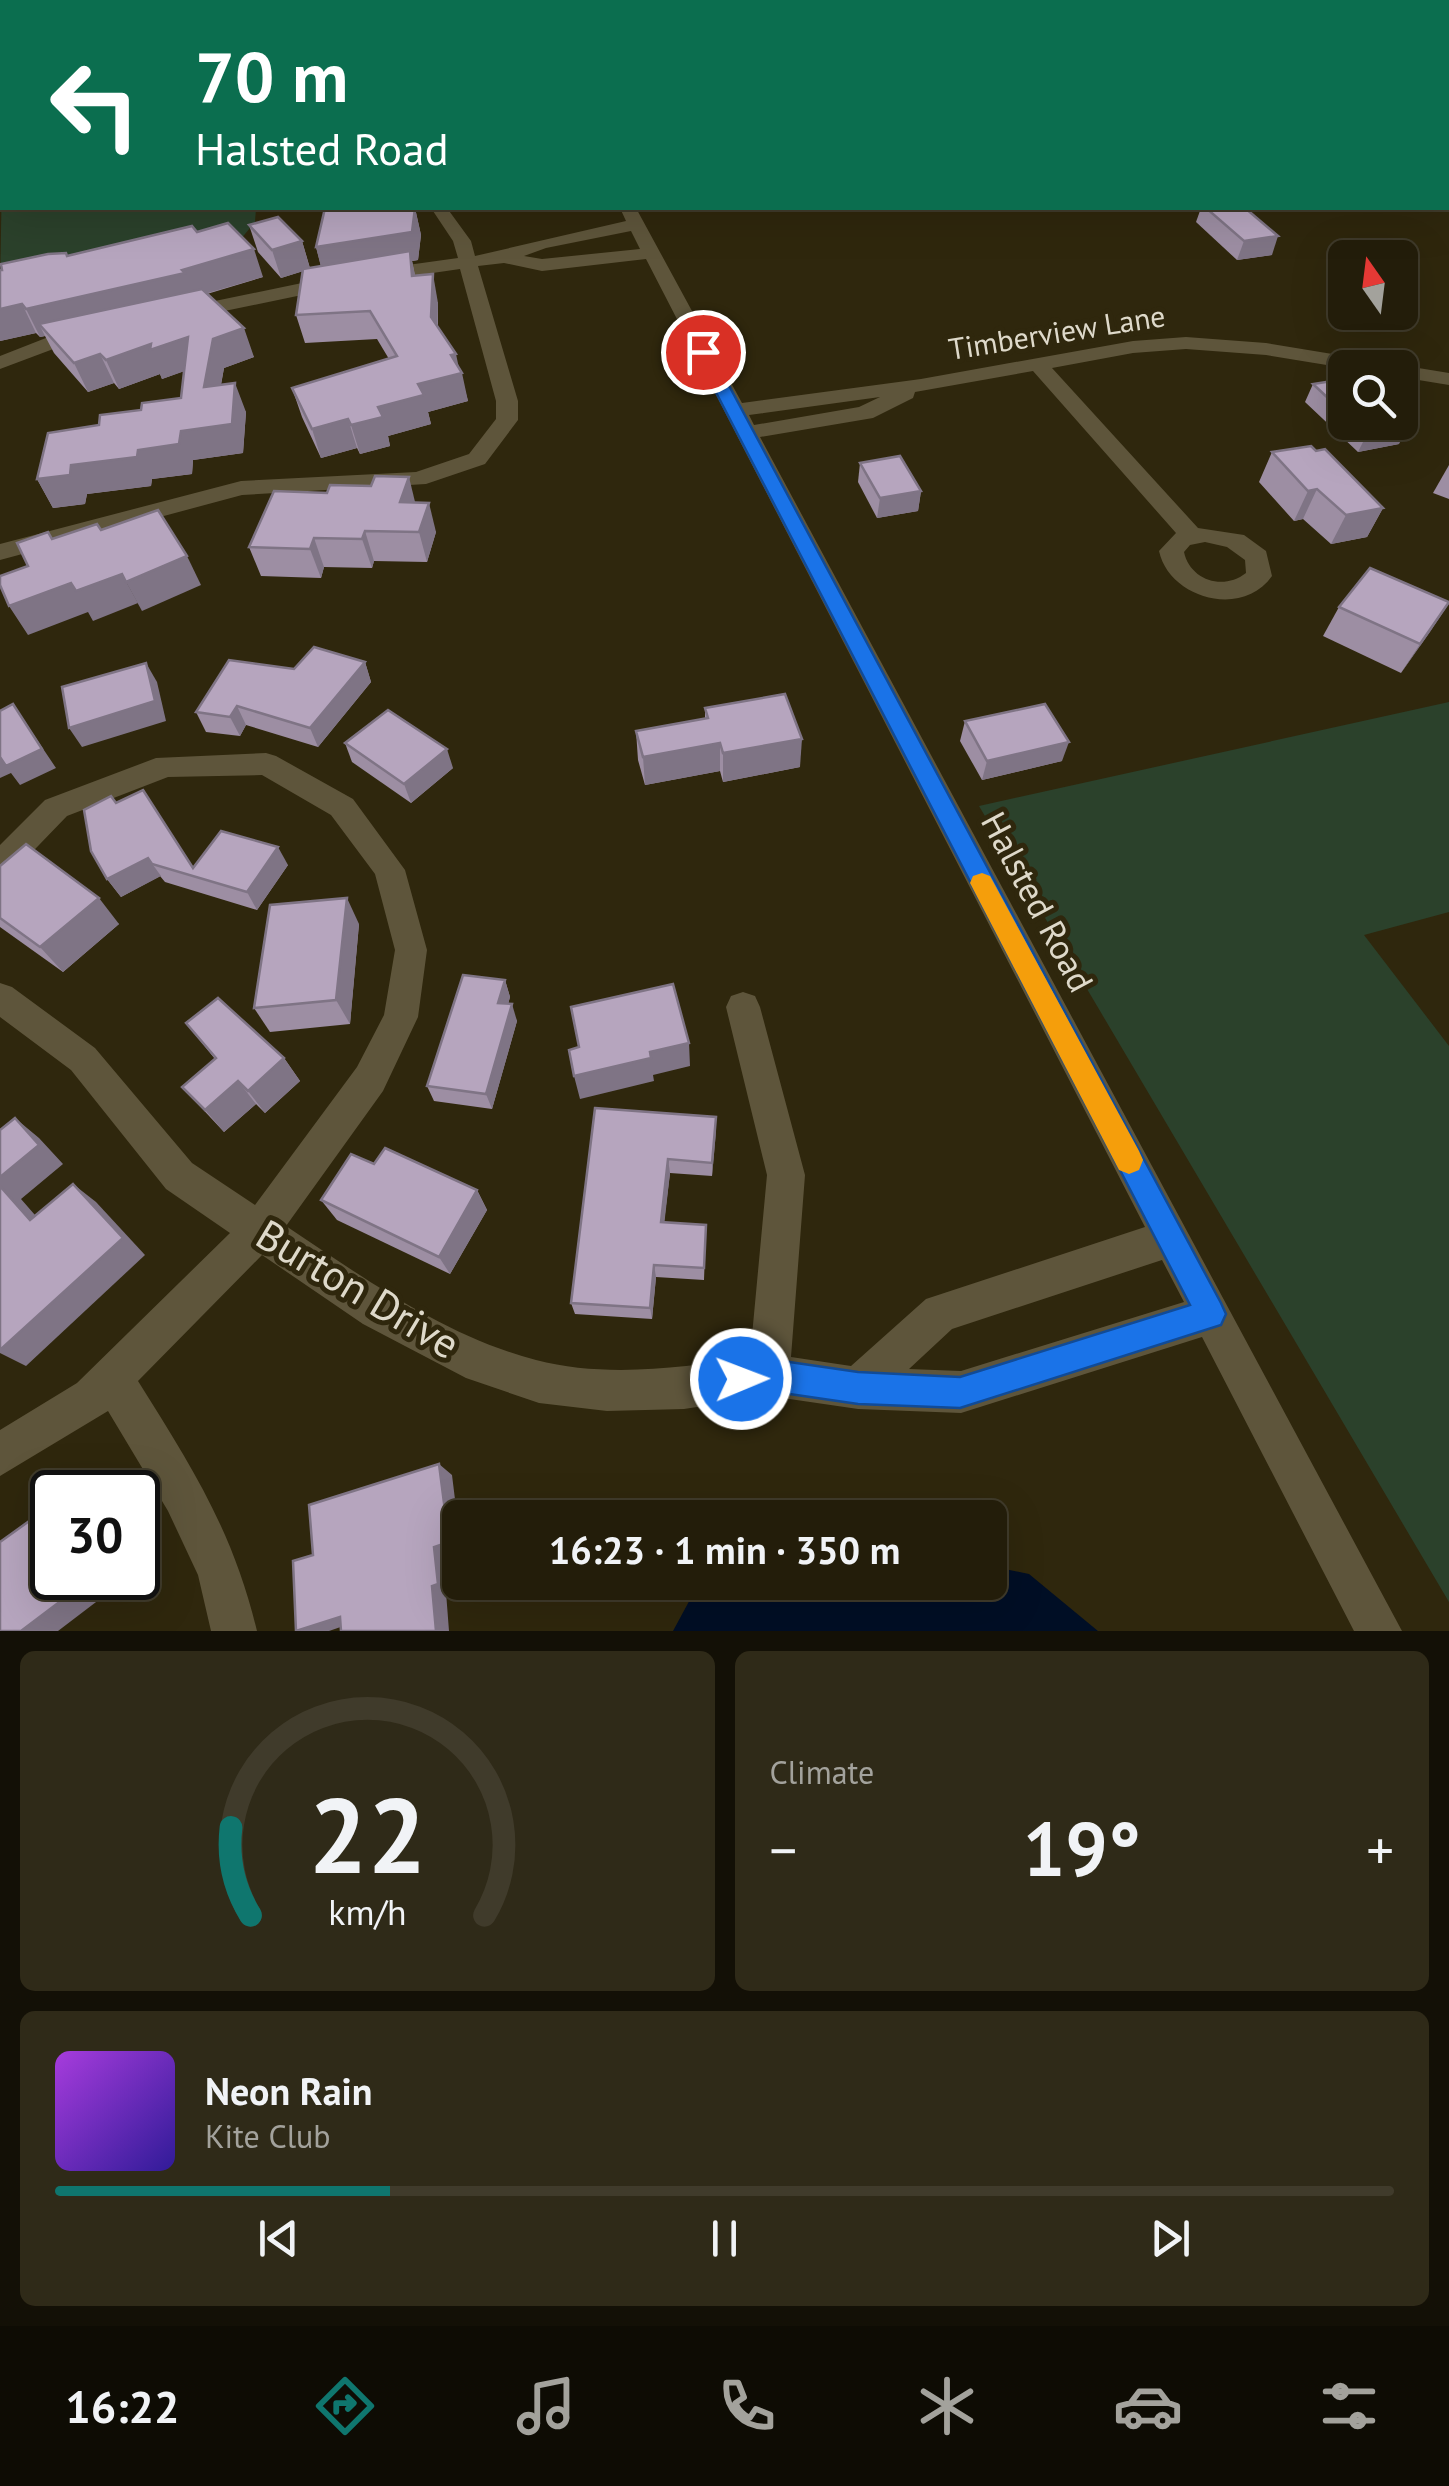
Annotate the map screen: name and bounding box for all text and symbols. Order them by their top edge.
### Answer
text: 70 m [195,31,348,121]
icon: left [30,40,160,170]
text: Halsted Road [195,119,449,177]
north arrow [1328,240,1418,330]
map controls [1328,240,1418,440]
street label: Timberview Lane [946,295,1168,368]
pin [661,310,746,395]
icon: arrive [676,325,731,380]
button: search [1328,350,1418,440]
street label: Halsted Road [971,804,1105,999]
street label: Burton Drive [247,1206,470,1371]
position arrow [689,1327,793,1431]
speed limit sign: 30 [30,1470,160,1600]
text: 16:23 · 1 min · 350 m [549,1525,900,1574]
text: Climate [770,1751,874,1793]
text: 22 [308,1767,426,1902]
text: 19° [1023,1800,1141,1897]
text: − [770,1814,797,1885]
text: + [1366,1814,1394,1885]
text: km/h [328,1889,406,1935]
text: Neon Rain [205,2066,372,2115]
text: Kite Club [205,2115,331,2157]
icon: previous [251,2211,306,2266]
icon: pause [697,2211,752,2266]
icon: next [1143,2211,1198,2266]
icon: directions [310,2371,380,2441]
icon: music [511,2371,581,2441]
icon: phone [712,2371,782,2441]
icon: climate [912,2371,982,2441]
icon: car [1113,2371,1183,2441]
icon: filters [1314,2371,1384,2441]
text: 16:22 [65,2377,180,2435]

